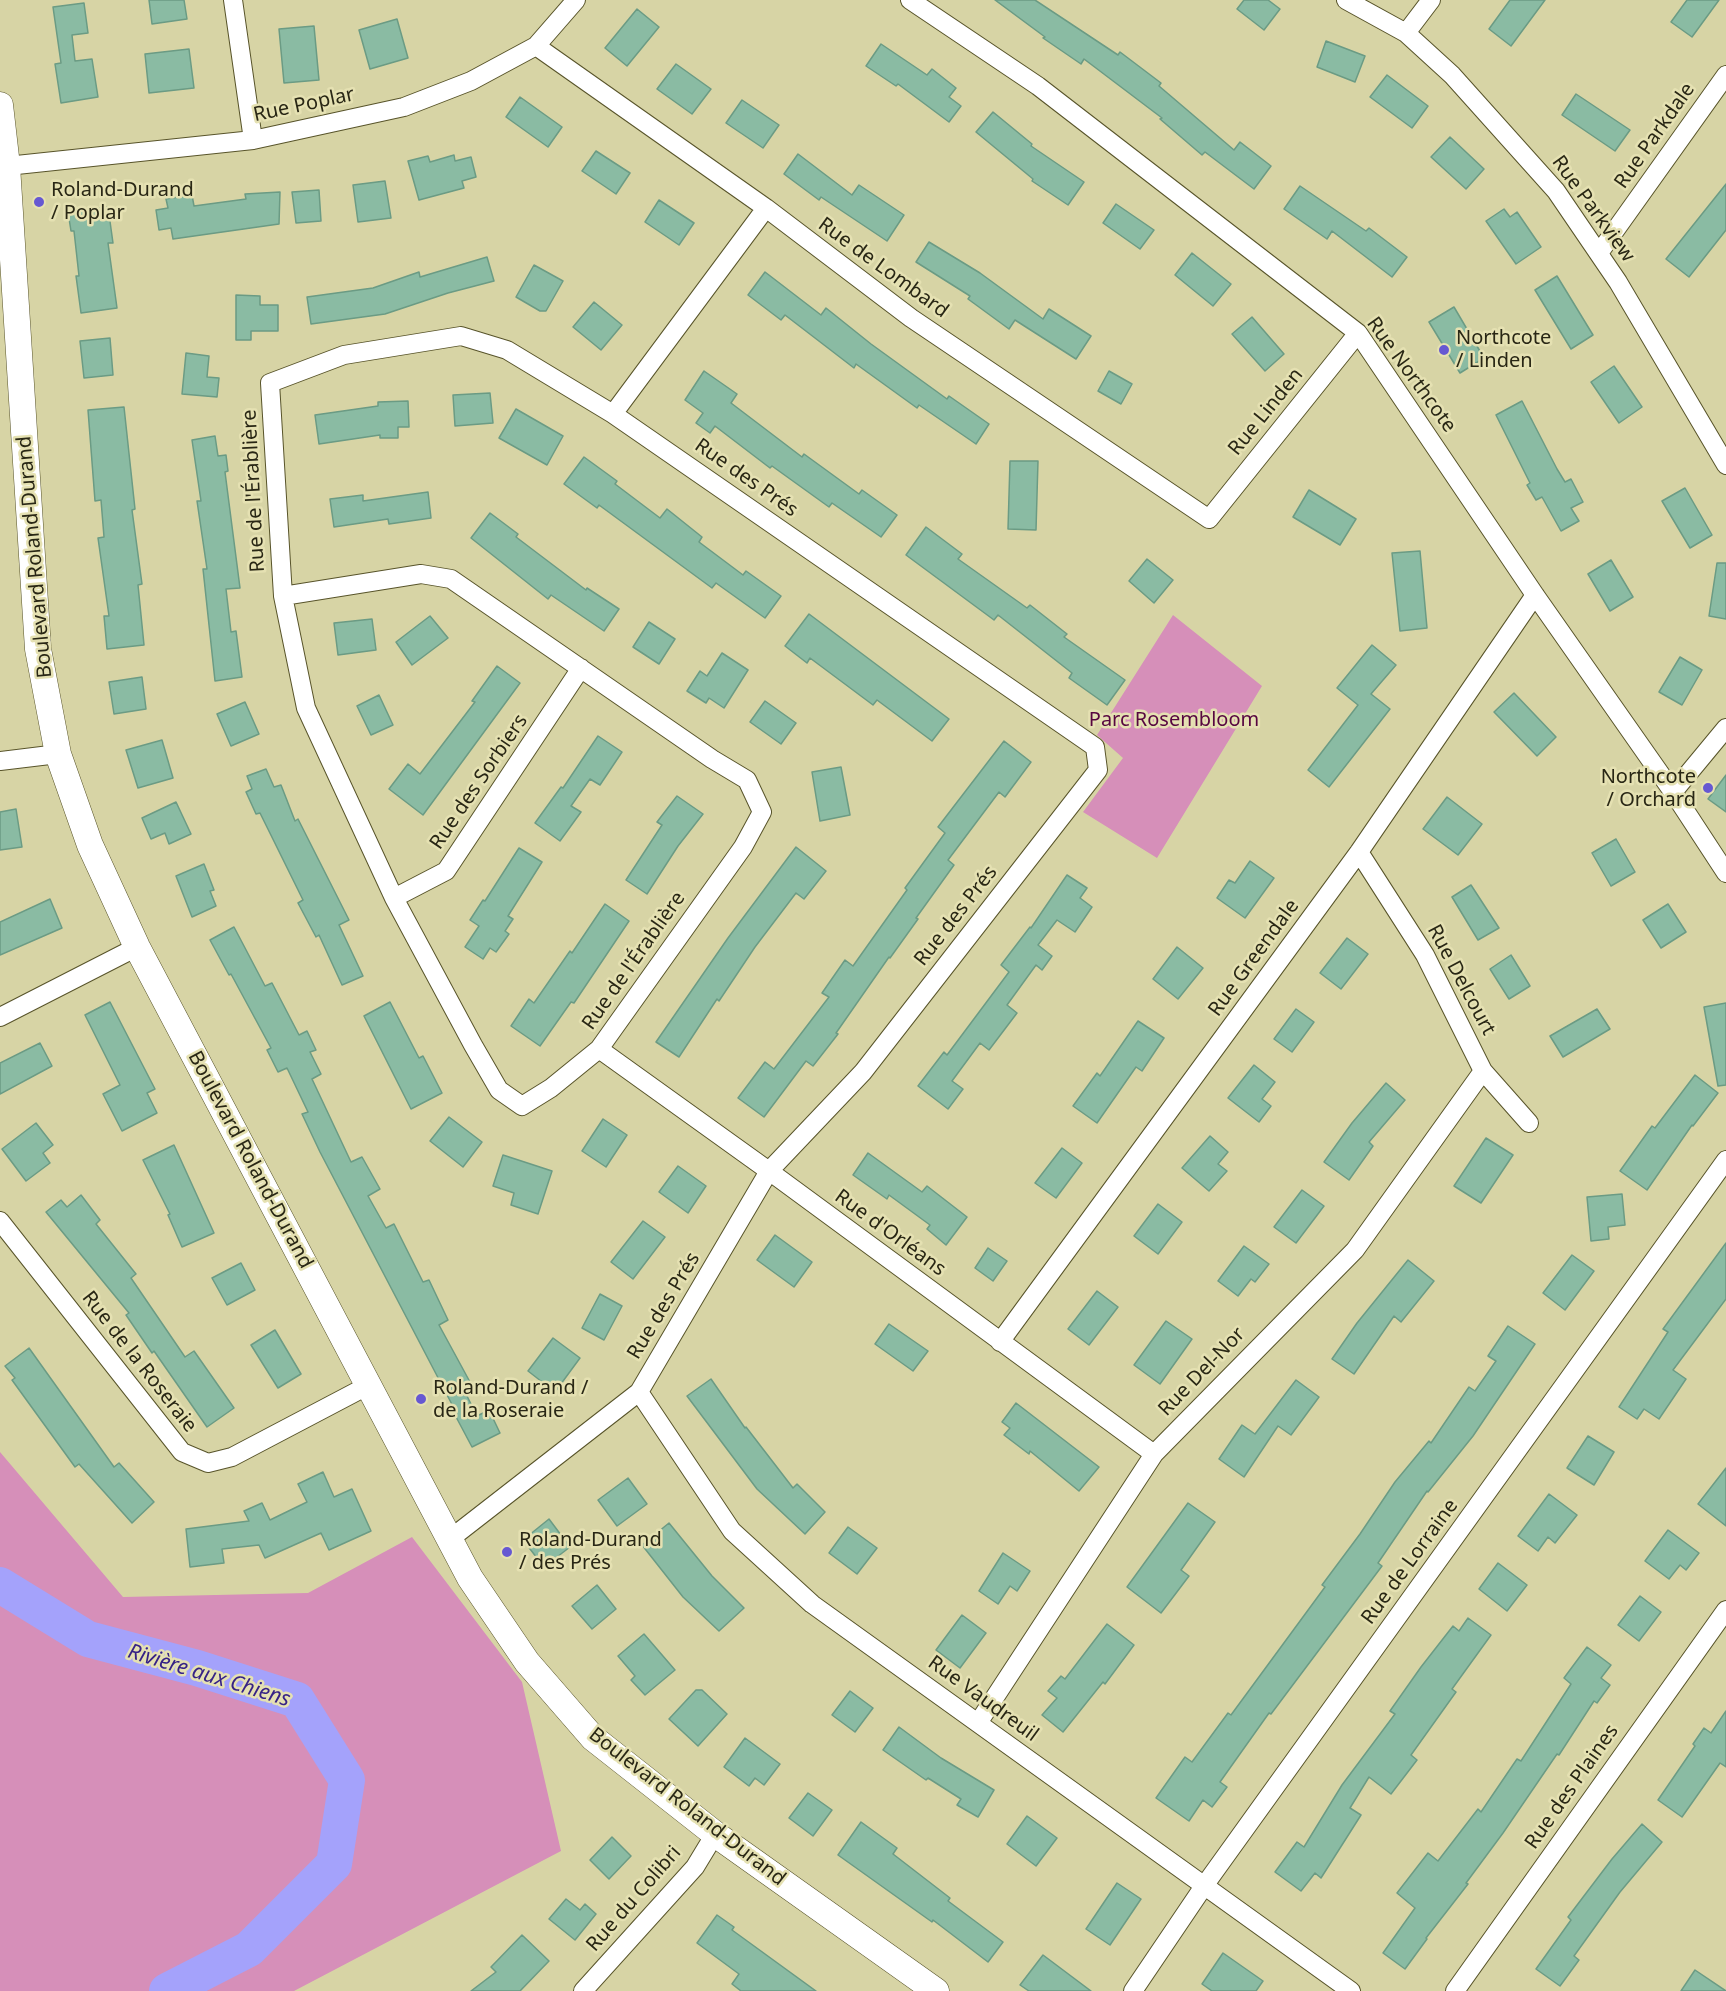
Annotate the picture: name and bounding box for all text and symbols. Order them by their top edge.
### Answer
street label: Rue Parkdale [1610,79,1700,193]
street label: Rue Poplar [251,83,357,127]
street label: Rue Parkview [1546,151,1640,267]
place label: Roland-Durand / Poplar [51,178,194,225]
marker: Roland-Durand / Poplar [32,195,46,209]
street label: Rue de Lombard [813,213,953,323]
street label: Rue Northcote [1361,313,1461,437]
place label: Northcote / Linden [1456,326,1551,373]
marker: Northcote / Linden [1437,343,1451,357]
street label: Rue Linden [1224,364,1308,460]
street label: Rue de l'Érablière [238,409,270,573]
street label: Rue des Prés [690,434,802,522]
street label: Boulevard Roland-Durand [12,435,58,679]
park label: Parc Rosembloom [1089,708,1259,732]
street label: Rue des Sorbiers [425,710,533,854]
place label: Northcote / Orchard [1601,765,1696,812]
marker: Northcote / Orchard [1701,781,1715,795]
street label: Rue des Prés [909,861,1003,971]
street label: Rue de l'Érablière [577,887,691,1035]
street label: Rue Greendale [1204,895,1304,1021]
street label: Rue Delcourt [1422,921,1500,1039]
street label: Boulevard Roland-Durand [182,1047,318,1273]
street label: Rue d'Orléans [830,1185,950,1281]
street label: Rue des Prés [623,1248,705,1364]
street label: Rue de la Roseraie [76,1287,202,1437]
street label: Rue Del-Nor [1154,1323,1250,1421]
place label: Roland-Durand / de la Roseraie [433,1376,588,1423]
marker: Roland-Durand / de la Roseraie [414,1392,428,1406]
street label: Rue de Lorraine [1357,1495,1463,1629]
place label: Roland-Durand / des Prés [519,1528,662,1575]
marker: Roland-Durand / des Prés [500,1545,514,1559]
water label: Rivière aux Chiens [125,1639,293,1713]
street label: Rue Vaudreuil [923,1651,1043,1747]
street label: Rue des Plaines [1520,1720,1624,1854]
street label: Boulevard Roland-Durand [584,1723,790,1891]
street label: Rue du Colibri [582,1841,686,1957]

